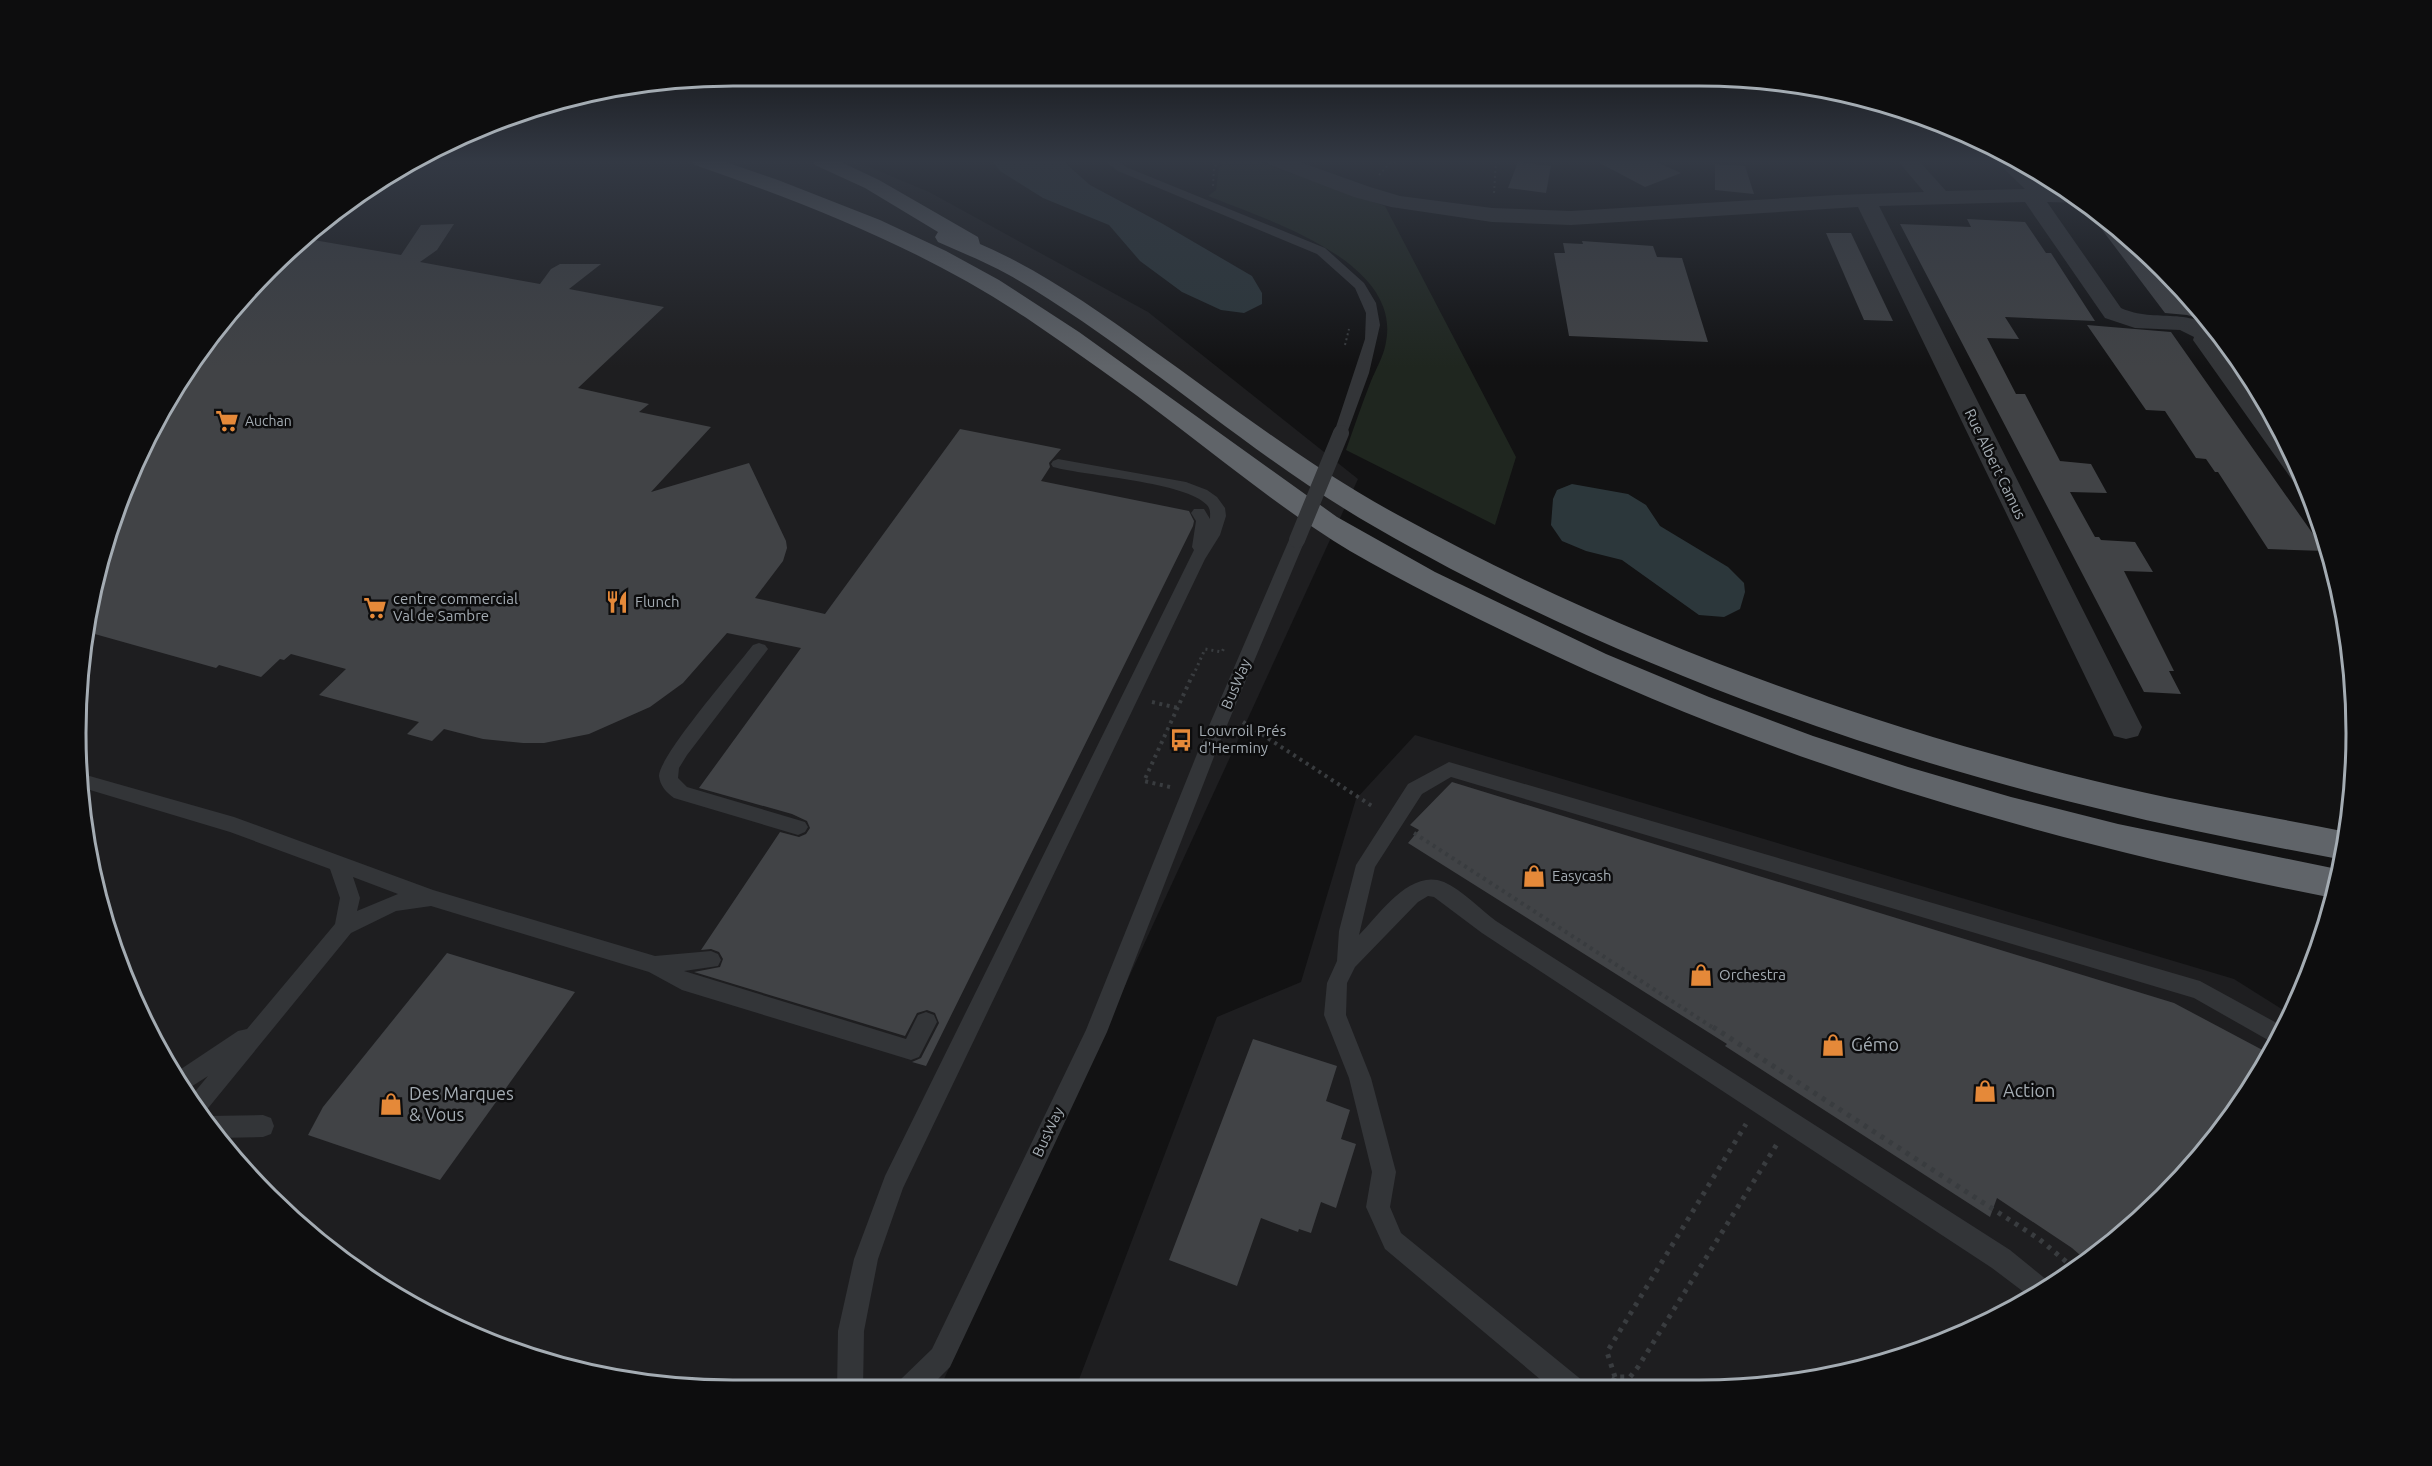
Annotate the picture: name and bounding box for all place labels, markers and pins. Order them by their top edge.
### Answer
supermarket icon: Auchan [214,408,240,434]
place label: Auchan [245,413,292,429]
restaurant icon: Flunch [604,589,630,615]
place label: centre commercial Val de Sambre [393,590,518,624]
place label: Flunch [635,593,680,610]
supermarket icon: centre commercial Val de Sambre [362,595,388,621]
place label: Louvroil Prés d'Herminy [1199,722,1286,756]
bus stop icon: Louvroil Prés d'Herminy [1168,727,1194,753]
shop icon: Easycash [1521,863,1547,889]
place label: Easycash [1552,867,1612,884]
shop icon: Orchestra [1688,962,1714,988]
place label: Orchestra [1719,966,1786,983]
shop icon: Gémo [1820,1032,1846,1058]
place label: Gémo [1851,1034,1899,1054]
shop icon: Action [1972,1078,1998,1104]
place label: Action [2003,1080,2055,1100]
place label: Des Marques & Vous [409,1083,514,1124]
shop icon: Des Marques & Vous [378,1091,404,1117]

